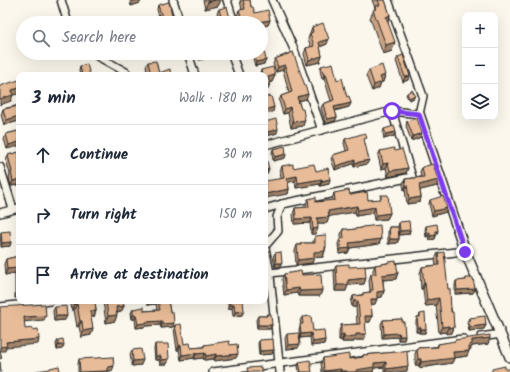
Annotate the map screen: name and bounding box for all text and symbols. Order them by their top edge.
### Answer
map controls [462,12,498,120]
button: + [462,12,498,48]
search box [16,16,268,60]
text: Search here [62,26,136,50]
icon: search [30,27,52,49]
button: − [462,48,498,84]
button: layers [462,84,498,120]
text: 3 min [32,85,76,112]
text: Walk · 180 m [179,88,252,109]
route start [383,102,401,120]
text: Continue [70,143,128,167]
icon: ahead [32,144,54,166]
text: 30 m [223,144,252,165]
text: Turn right [70,203,137,227]
icon: right [32,204,54,226]
text: 150 m [219,204,252,225]
route end [456,243,474,261]
text: Arrive at destination [70,263,209,287]
icon: arrive [32,264,54,286]

